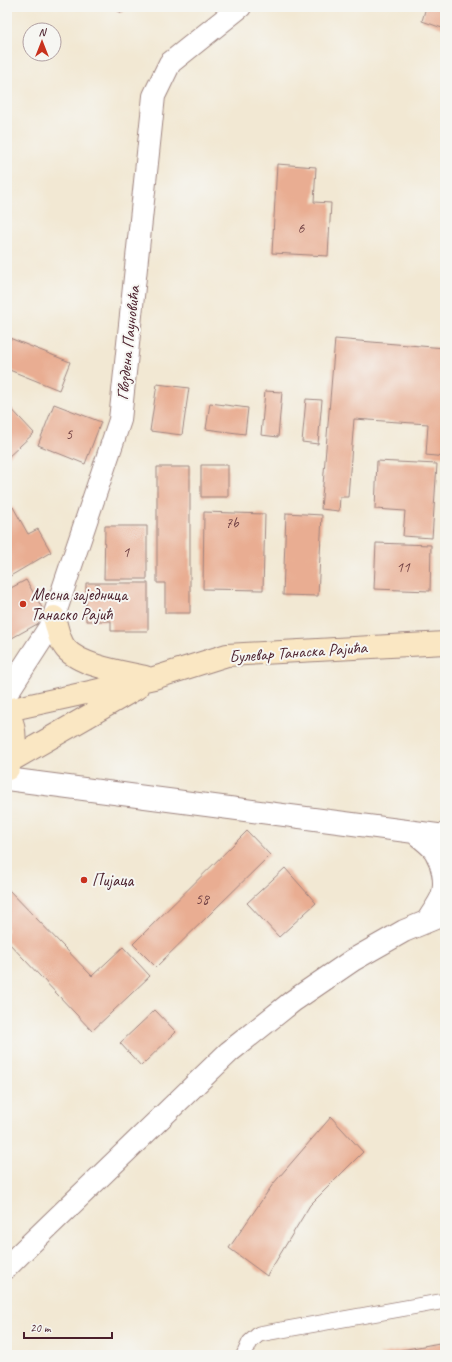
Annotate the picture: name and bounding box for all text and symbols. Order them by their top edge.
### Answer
north arrow [22,22,62,62]
text: N [39,25,48,39]
house number: 6 [298,219,306,238]
street label: Гвоздена Пауновића [112,283,146,401]
house number: 5 [66,425,74,444]
house number: 7b [225,514,240,533]
house number: 1 [123,543,131,562]
house number: 11 [396,558,411,577]
place label: Месна заједница Танаско Рајић [31,584,129,625]
marker: Месна заједница Танаско Рајић [18,599,28,609]
street label: Булевар Танаска Рајића [228,637,369,667]
place label: Пијаца [92,870,135,891]
marker: Пијаца [79,875,89,885]
house number: 58 [195,890,210,909]
scale bar [24,1314,112,1340]
text: 20 m [30,1320,52,1336]

